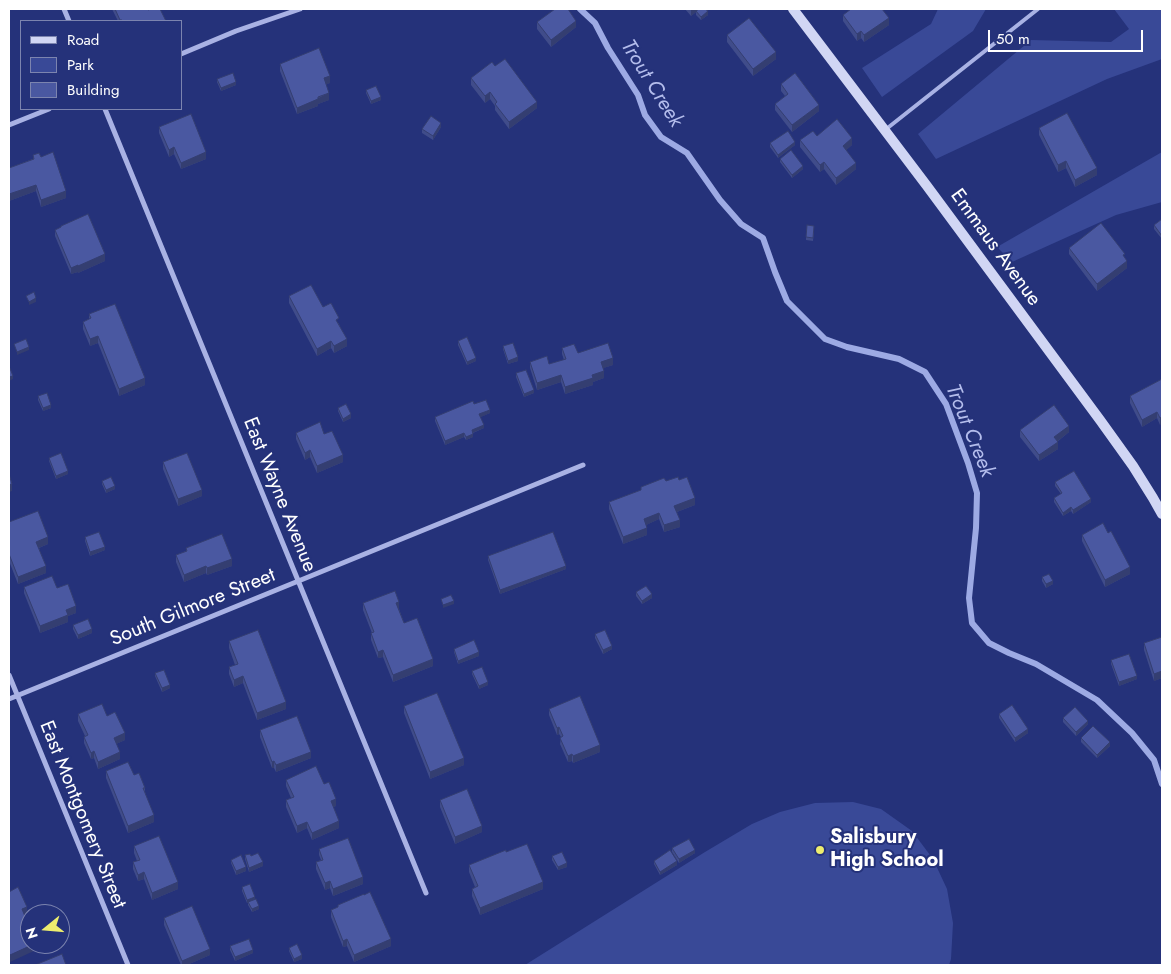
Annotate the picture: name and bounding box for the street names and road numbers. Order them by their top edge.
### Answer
street label: Emmaus Avenue [945,185,1045,311]
street label: East Wayne Avenue [237,414,321,576]
street label: South Gilmore Street [107,564,279,652]
street label: East Montgomery Street [33,718,131,912]

